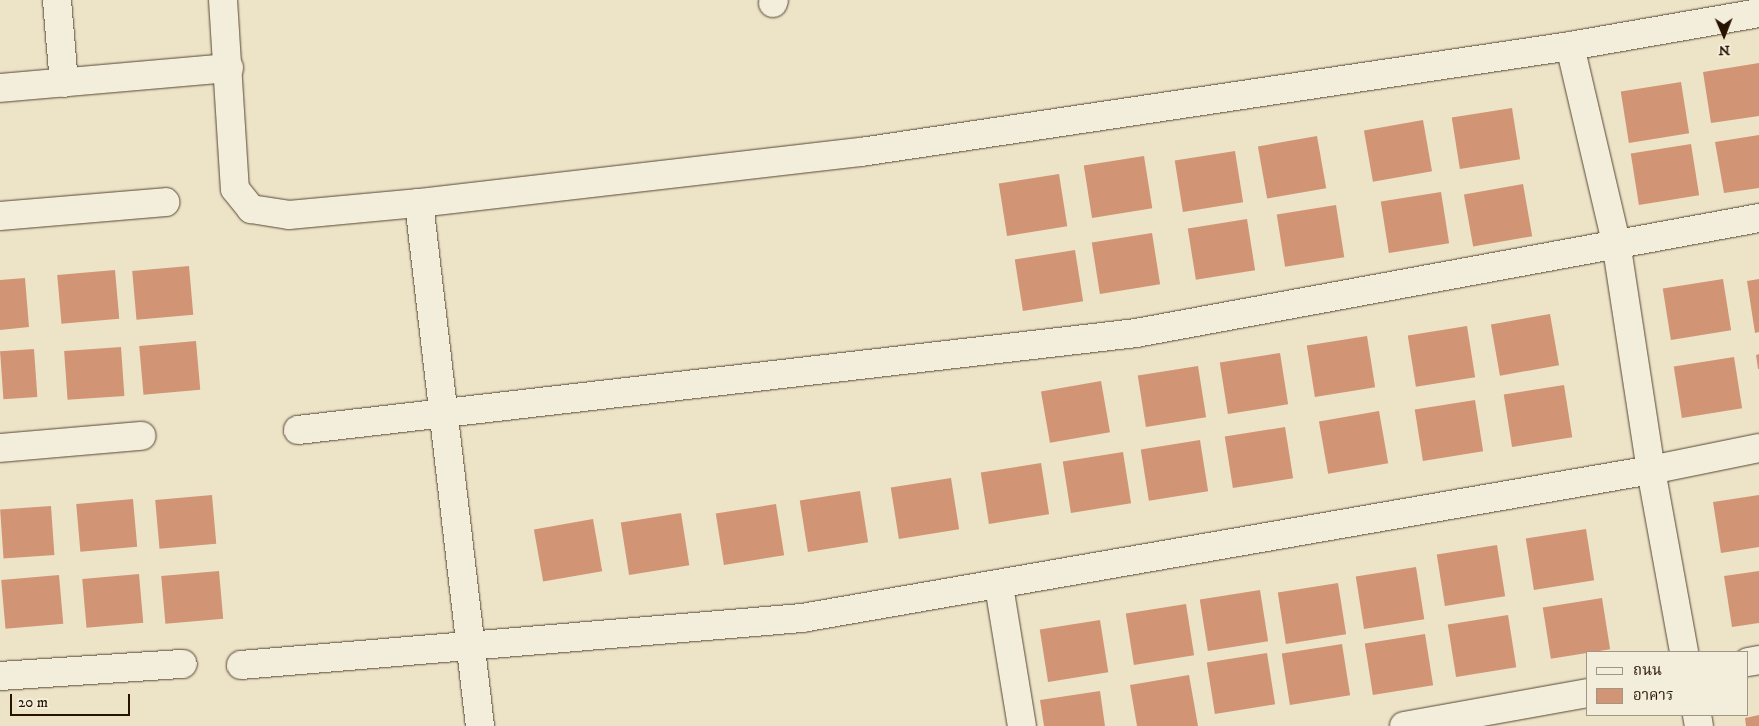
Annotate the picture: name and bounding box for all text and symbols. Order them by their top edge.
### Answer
north arrow [1699,10,1749,60]
text: N [1718,41,1730,59]
legend [1586,651,1749,716]
text: ถนน [1633,661,1662,680]
scale bar [12,684,132,716]
text: อาคาร [1633,686,1673,705]
text: 20 m [18,693,48,712]

